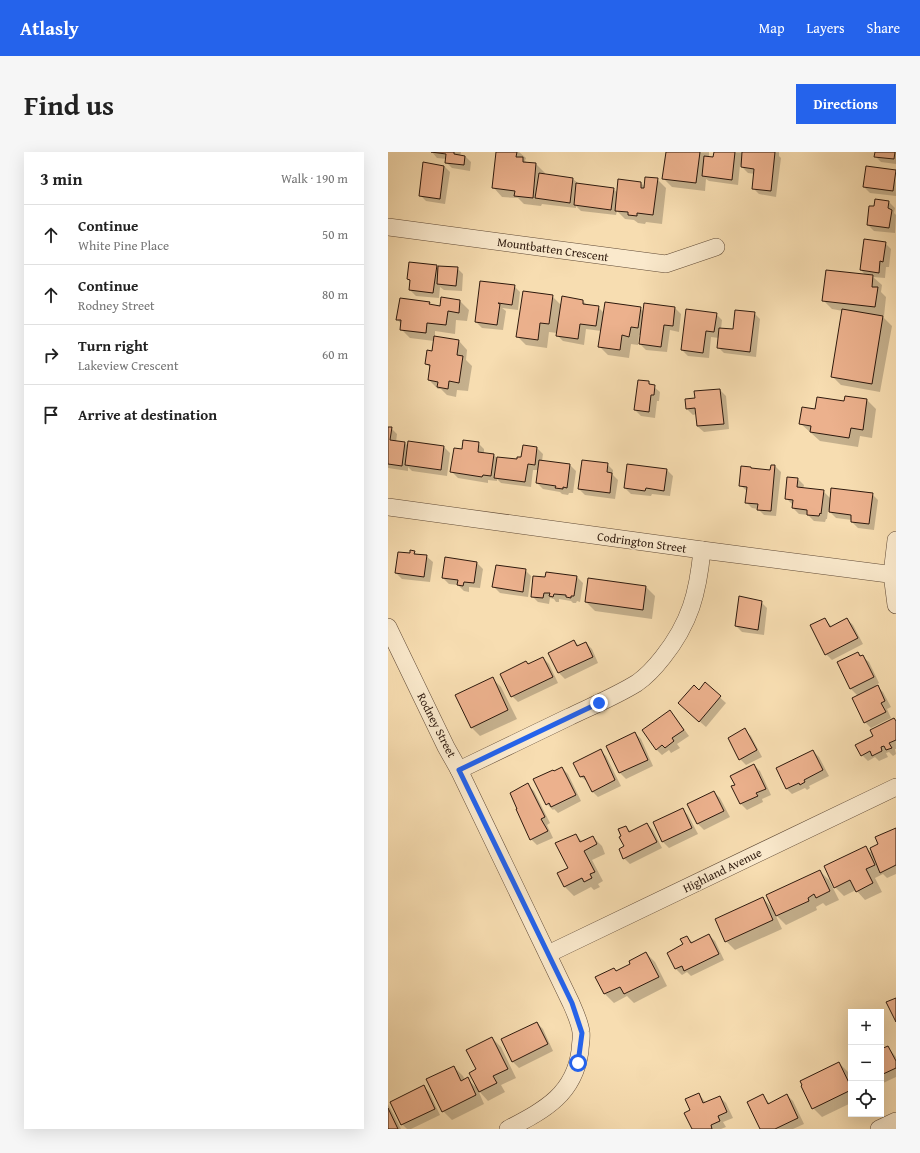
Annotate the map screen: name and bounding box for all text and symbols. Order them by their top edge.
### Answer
text: Atlasly [20,14,79,42]
text: Map [759,18,785,38]
text: Layers [807,18,845,38]
text: Share [867,18,900,38]
text: Find us [24,84,114,125]
button: Directions [796,84,896,124]
text: 3 min [40,166,82,191]
text: Walk · 190 m [281,169,348,188]
text: Continue [78,215,139,236]
icon: ahead [40,224,62,246]
text: 50 m [322,225,348,244]
street label: Mountbatten Crescent [496,233,611,265]
text: White Pine Place [78,236,169,255]
text: Continue [78,275,139,296]
icon: ahead [40,284,62,306]
text: 80 m [322,285,348,304]
text: Rodney Street [78,296,155,315]
text: Turn right [78,335,149,356]
icon: right [40,344,62,366]
text: 60 m [322,345,348,364]
text: Lakeview Crescent [78,356,178,375]
icon: arrive [40,404,62,426]
text: Arrive at destination [78,404,217,425]
street label: Codrington Street [596,527,689,557]
street label: Rodney Street [413,690,461,761]
route end [590,694,608,712]
street label: Highland Avenue [680,843,765,896]
map controls [848,1009,884,1117]
button: + [848,1009,884,1045]
button: − [848,1045,884,1081]
route start [569,1054,587,1072]
button: locate [848,1081,884,1117]

